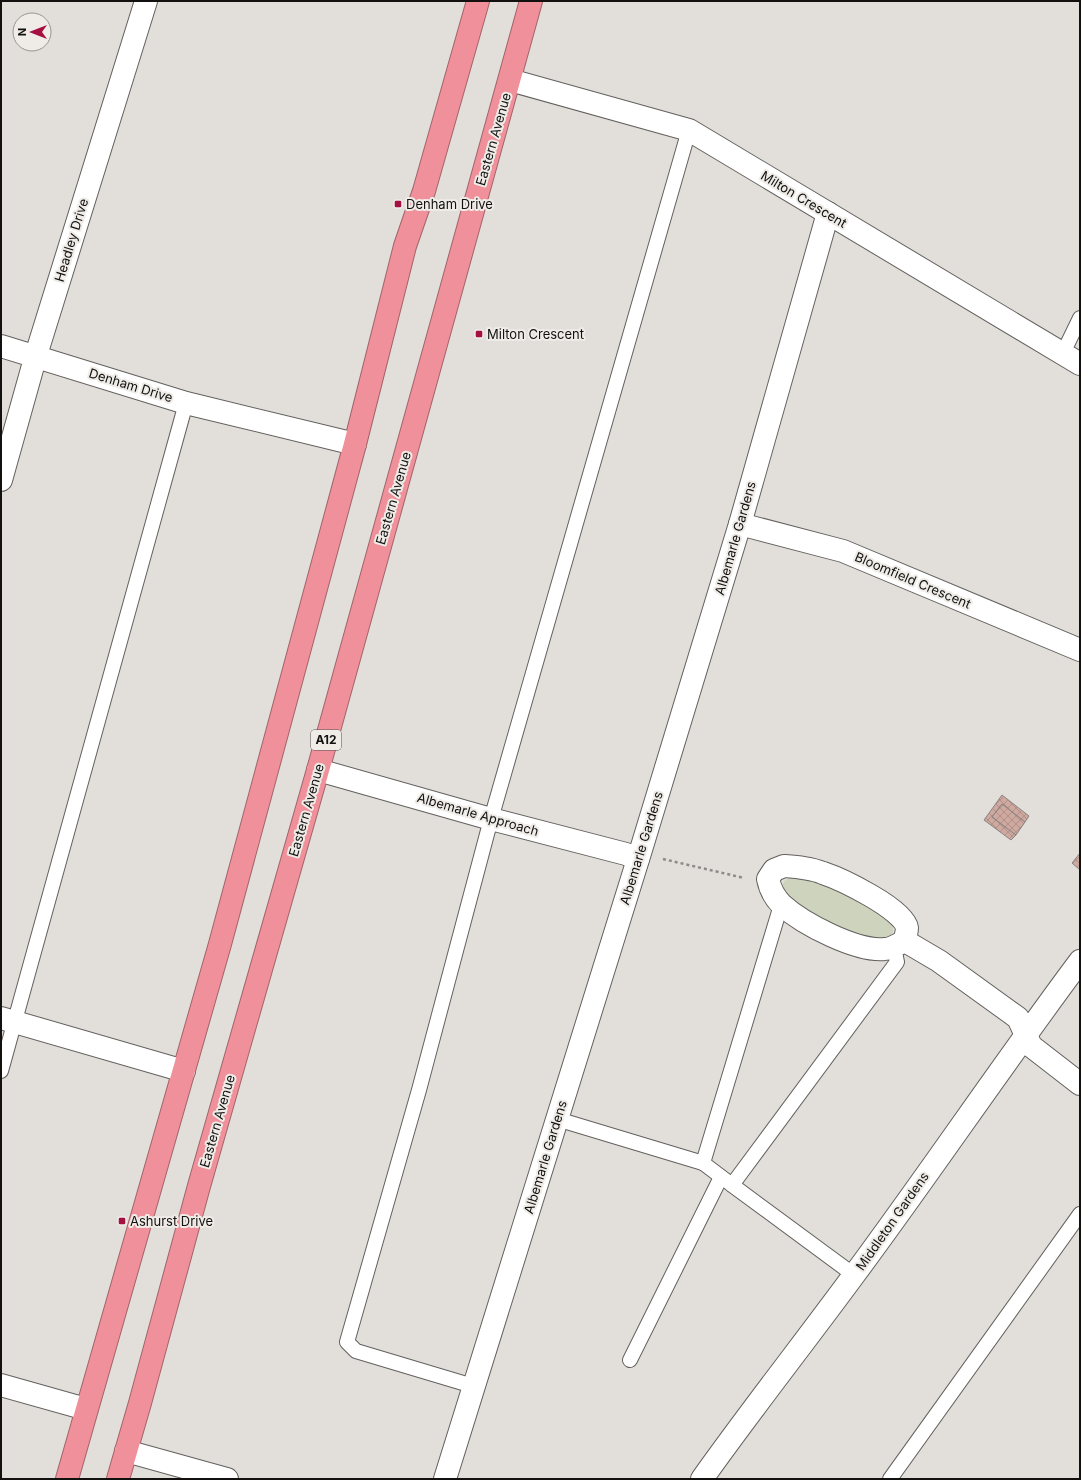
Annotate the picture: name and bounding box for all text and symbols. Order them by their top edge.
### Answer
north arrow [12,12,52,52]
text: N [15,28,29,36]
street label: Eastern Avenue [472,91,514,187]
street label: Milton Crescent [758,167,850,231]
street label: Headley Drive [51,196,91,284]
place label: Denham Drive [406,196,493,212]
marker: Denham Drive [393,199,403,209]
place label: Milton Crescent [487,326,584,342]
marker: Milton Crescent [474,329,484,339]
street label: Denham Drive [87,365,175,405]
street label: Eastern Avenue [372,450,414,546]
street label: Albemarle Gardens [711,479,759,597]
street label: Bloomfield Crescent [853,548,973,612]
road number: A12 [311,730,341,750]
street label: Eastern Avenue [285,762,327,858]
street label: Albemarle Approach [415,789,541,839]
street label: Albemarle Gardens [616,789,666,907]
street label: Eastern Avenue [196,1073,238,1169]
street label: Albemarle Gardens [520,1098,570,1216]
street label: Middleton Gardens [852,1169,932,1273]
place label: Ashurst Drive [130,1213,213,1229]
marker: Ashurst Drive [117,1216,127,1226]

